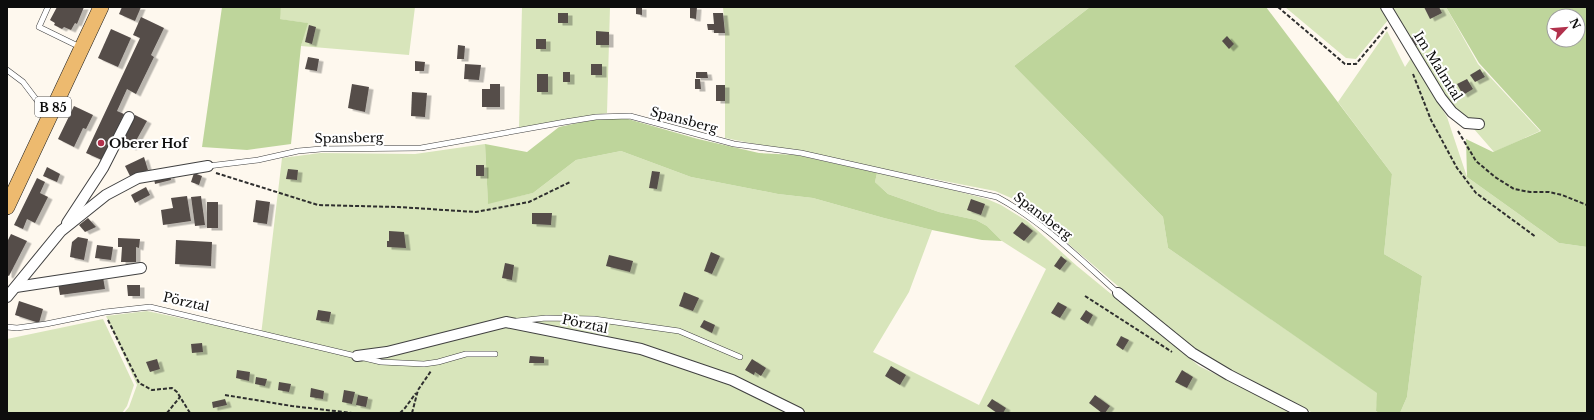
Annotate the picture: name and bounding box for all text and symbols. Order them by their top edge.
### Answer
north arrow [1546,8,1586,48]
text: N [1566,16,1584,32]
street label: Im Malmtal [1410,28,1466,104]
road number: B 85 [35,97,71,117]
street label: Spansberg [648,103,720,137]
street label: Spansberg [314,129,384,147]
place label: Oberer Hof [109,135,189,152]
marker: Oberer Hof [96,138,106,148]
street label: Spansberg [1010,188,1076,244]
street label: Pörztal [161,288,211,316]
street label: Pörztal [560,311,610,337]

